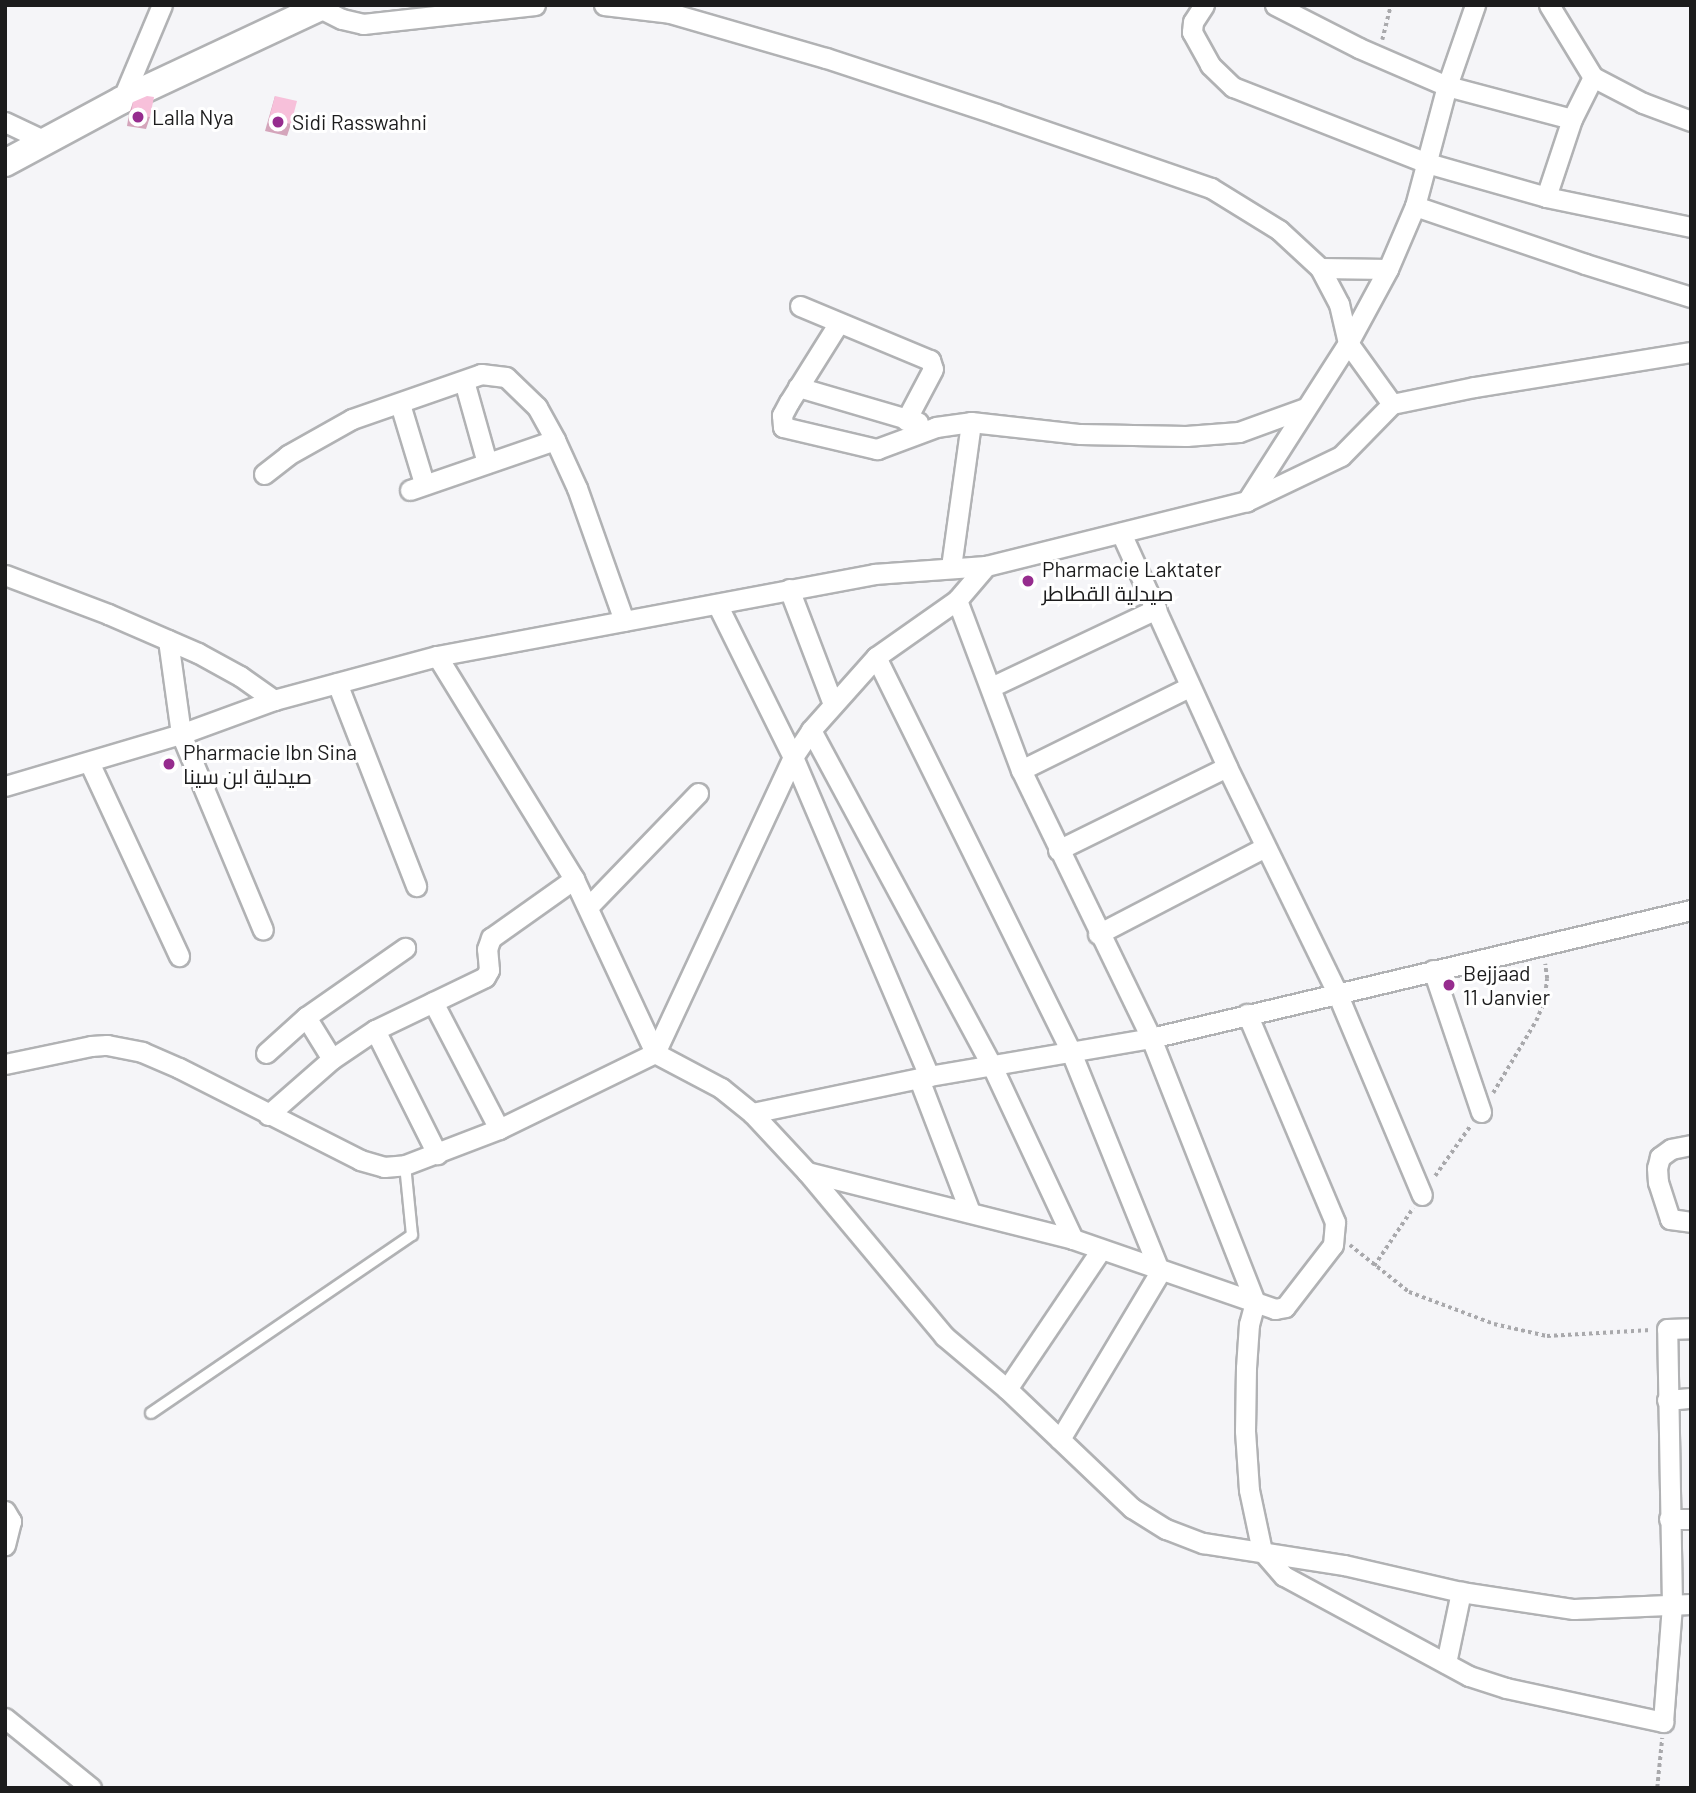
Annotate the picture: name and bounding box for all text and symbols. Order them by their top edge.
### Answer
place label: Lalla Nya [152,104,234,130]
marker: Lalla Nya [130,109,146,125]
place label: Sidi Rasswahni [292,109,427,135]
marker: Sidi Rasswahni [270,114,286,130]
place label: Pharmacie Laktater صيدلية القطاطر [1042,556,1222,606]
marker: Pharmacie Laktater صيدلية القطاطر [1020,573,1036,589]
place label: Pharmacie Ibn Sina صيدلية ابن سينا [183,739,357,789]
marker: Pharmacie Ibn Sina صيدلية ابن سينا [161,756,177,772]
place label: Bejjaad 11 Janvier [1463,960,1550,1010]
marker: Bejjaad 11 Janvier [1441,977,1457,993]

